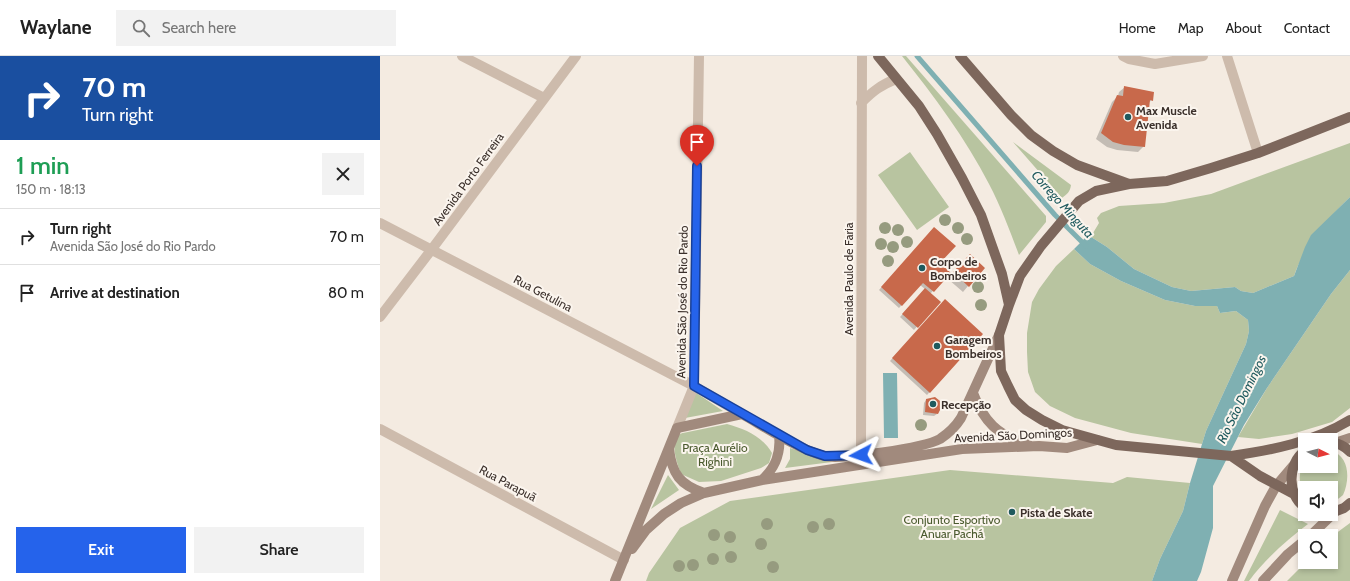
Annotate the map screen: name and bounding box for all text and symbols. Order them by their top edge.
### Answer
search box [116,10,396,46]
text: Waylane [20,16,92,39]
icon: search [130,17,152,39]
text: Search here [162,19,236,37]
text: Home [1119,19,1156,37]
text: Map [1178,19,1203,37]
text: About [1225,19,1262,37]
text: Contact [1284,19,1330,37]
text: 70 m [82,70,146,104]
icon: right [16,72,68,124]
place label: Max Muscle Avenida [1136,103,1197,132]
text: Turn right [82,104,153,126]
marker: Max Muscle Avenida [1123,112,1133,122]
pin [680,125,714,166]
street label: Avenida Porto Ferreira [429,129,507,228]
icon: arrive [686,131,708,153]
text: 1 min [16,151,70,180]
button: close [322,153,364,195]
water label: Córrego Minguta [1028,167,1098,241]
text: 150 m · 18:13 [16,181,86,197]
text: Turn right [50,220,111,238]
street label: Avenida Paulo de Faria [841,222,856,336]
street label: Avenida São José do Rio Pardo [673,225,691,379]
icon: right [16,226,38,248]
text: 70 m [330,228,364,246]
text: Avenida São José do Rio Pardo [50,238,216,254]
place label: Corpo de Bombeiros [930,254,986,283]
marker: Corpo de Bombeiros [917,263,927,273]
street label: Rua Getulina [511,271,575,315]
icon: arrive [16,282,38,304]
text: Arrive at destination [50,284,180,302]
text: 80 m [328,284,364,302]
place label: Garagem Bombeiros [945,332,1001,361]
marker: Garagem Bombeiros [932,341,942,351]
water label: Rio São Domingos [1213,353,1269,445]
place label: Recepção [941,397,991,412]
marker: Recepção [928,399,938,409]
street label: Avenida São Domingos [954,424,1072,446]
north arrow [1298,433,1338,473]
map controls [1298,433,1338,569]
position arrow [840,434,882,476]
park label: Praça Aurélio Righini [682,440,748,469]
street label: Rua Parapuã [477,462,539,504]
button: sound [1298,481,1338,521]
place label: Pista de Skate [1020,505,1092,520]
marker: Pista de Skate [1007,507,1017,517]
park label: Conjunto Esportivo Anuar Pachá [904,512,1001,541]
button: Exit [16,527,186,573]
button: Share [194,527,364,573]
button: search [1298,529,1338,569]

